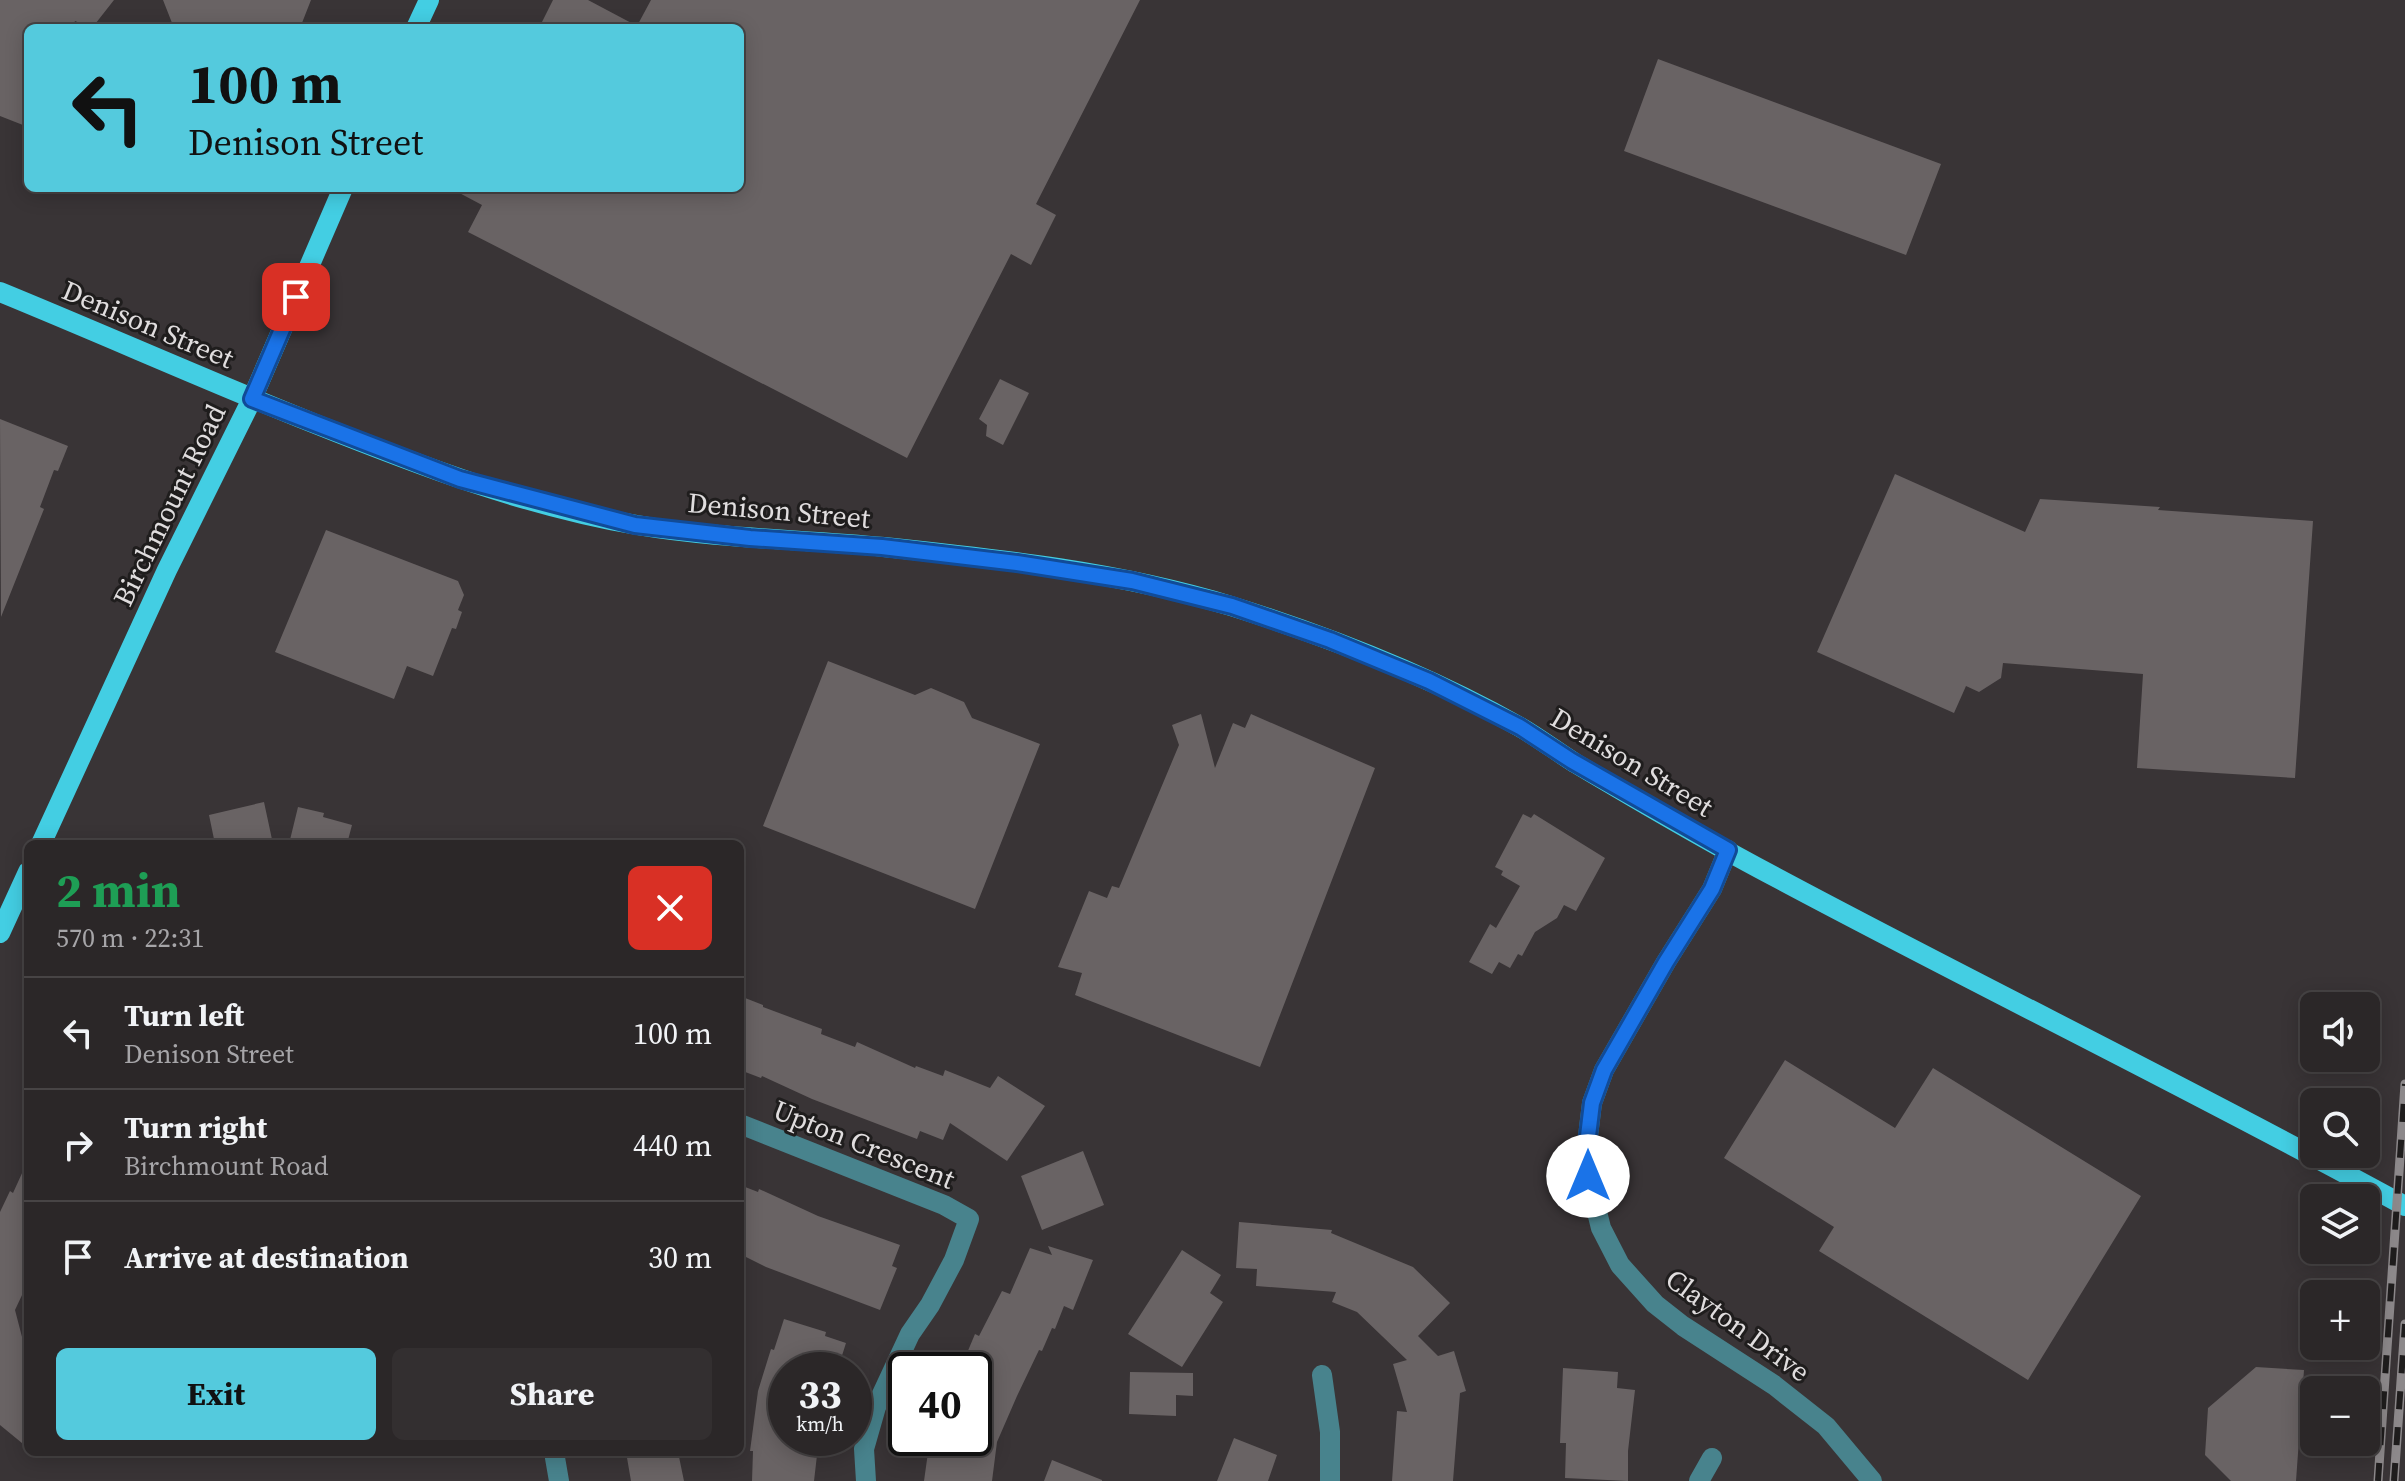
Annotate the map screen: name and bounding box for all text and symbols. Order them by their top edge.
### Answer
text: 100 m [188,45,342,122]
icon: left [56,56,160,160]
text: Denison Street [188,118,423,167]
pin [262,263,330,331]
street label: Denison Street [56,271,240,378]
icon: arrive [274,275,318,319]
street label: Birchmount Road [104,398,234,612]
street label: Denison Street [686,483,873,537]
street label: Denison Street [1544,699,1721,826]
text: 2 min [56,857,181,923]
button: close [628,866,712,950]
text: 570 m · 22:31 [56,920,204,956]
map controls [2300,992,2380,1456]
button: sound [2300,992,2380,1072]
text: Turn left [124,995,244,1036]
icon: left [56,1011,100,1055]
text: 100 m [633,1013,712,1054]
text: Denison Street [124,1036,294,1072]
button: search [2300,1088,2380,1168]
street label: Upton Crescent [768,1090,961,1198]
text: Turn right [124,1107,267,1148]
icon: right [56,1123,100,1167]
text: 440 m [633,1125,712,1166]
position arrow [1546,1134,1630,1218]
text: Birchmount Road [124,1148,329,1184]
button: layers [2300,1184,2380,1264]
icon: arrive [56,1235,100,1279]
text: Arrive at destination [124,1237,409,1278]
text: 30 m [648,1237,712,1278]
street label: Clayton Drive [1658,1260,1818,1390]
button: + [2300,1280,2380,1360]
button: Exit [56,1348,376,1440]
button: Share [392,1348,712,1440]
speed limit sign: 40 [888,1352,992,1456]
text: 33 [798,1367,842,1421]
button: − [2300,1376,2380,1456]
text: km/h [796,1410,844,1438]

